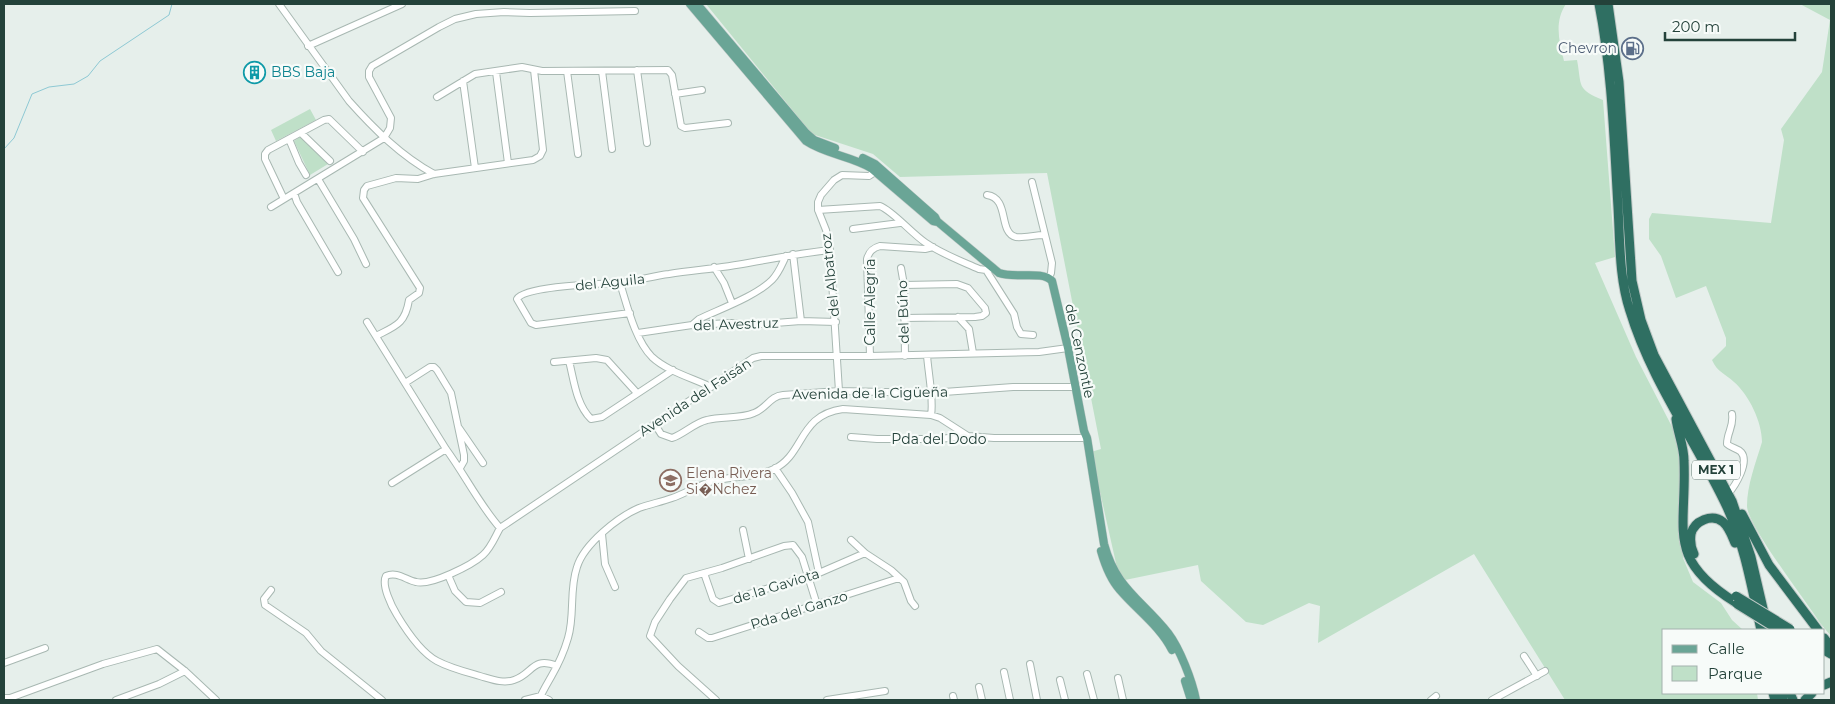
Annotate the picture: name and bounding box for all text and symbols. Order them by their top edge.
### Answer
scale bar [1665,10,1795,42]
text: 200 m [1672,17,1720,36]
fuel station icon: Chevron [1621,36,1645,60]
place label: Chevron [1558,39,1617,57]
building icon: BBS Baja [243,60,267,84]
place label: BBS Baja [271,63,335,81]
street label: del Albatroz [817,232,843,318]
street label: Calle Alegría [861,258,879,346]
street label: del Aguila [574,269,646,295]
street label: del Búho [893,280,913,344]
street label: del Cenzontle [1061,302,1099,400]
street label: del Avestruz [693,314,779,334]
street label: Avenida del Faisán [635,354,755,440]
street label: Avenida de la Cigüeña [792,383,948,403]
street label: Pda del Dodo [891,430,987,448]
road number: MEX 1 [1692,460,1740,480]
place label: Elena Rivera Si�Nchez [686,464,772,498]
school or university icon: Elena Rivera Si�Nchez [658,469,682,493]
street label: de la Gaviota [730,564,822,608]
street label: Pda del Ganzo [748,587,850,633]
legend [1662,629,1825,694]
text: Calle [1708,639,1745,658]
text: Parque [1708,664,1763,683]

